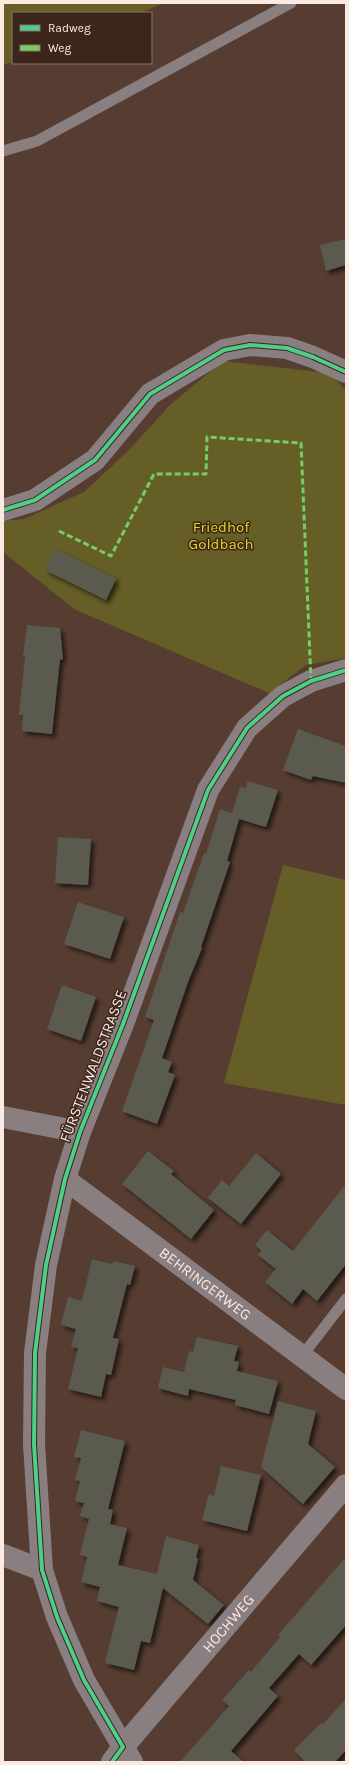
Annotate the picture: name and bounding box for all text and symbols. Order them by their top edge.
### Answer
legend [12,12,152,64]
text: Radweg [48,21,91,35]
text: Weg [48,41,72,55]
park label: Friedhof Goldbach [189,518,253,553]
street label: FÜRSTENWALDSTRASSE [56,987,130,1145]
street label: BEHRINGERWEG [156,1244,255,1324]
street label: HOCHWEG [199,1591,258,1656]

